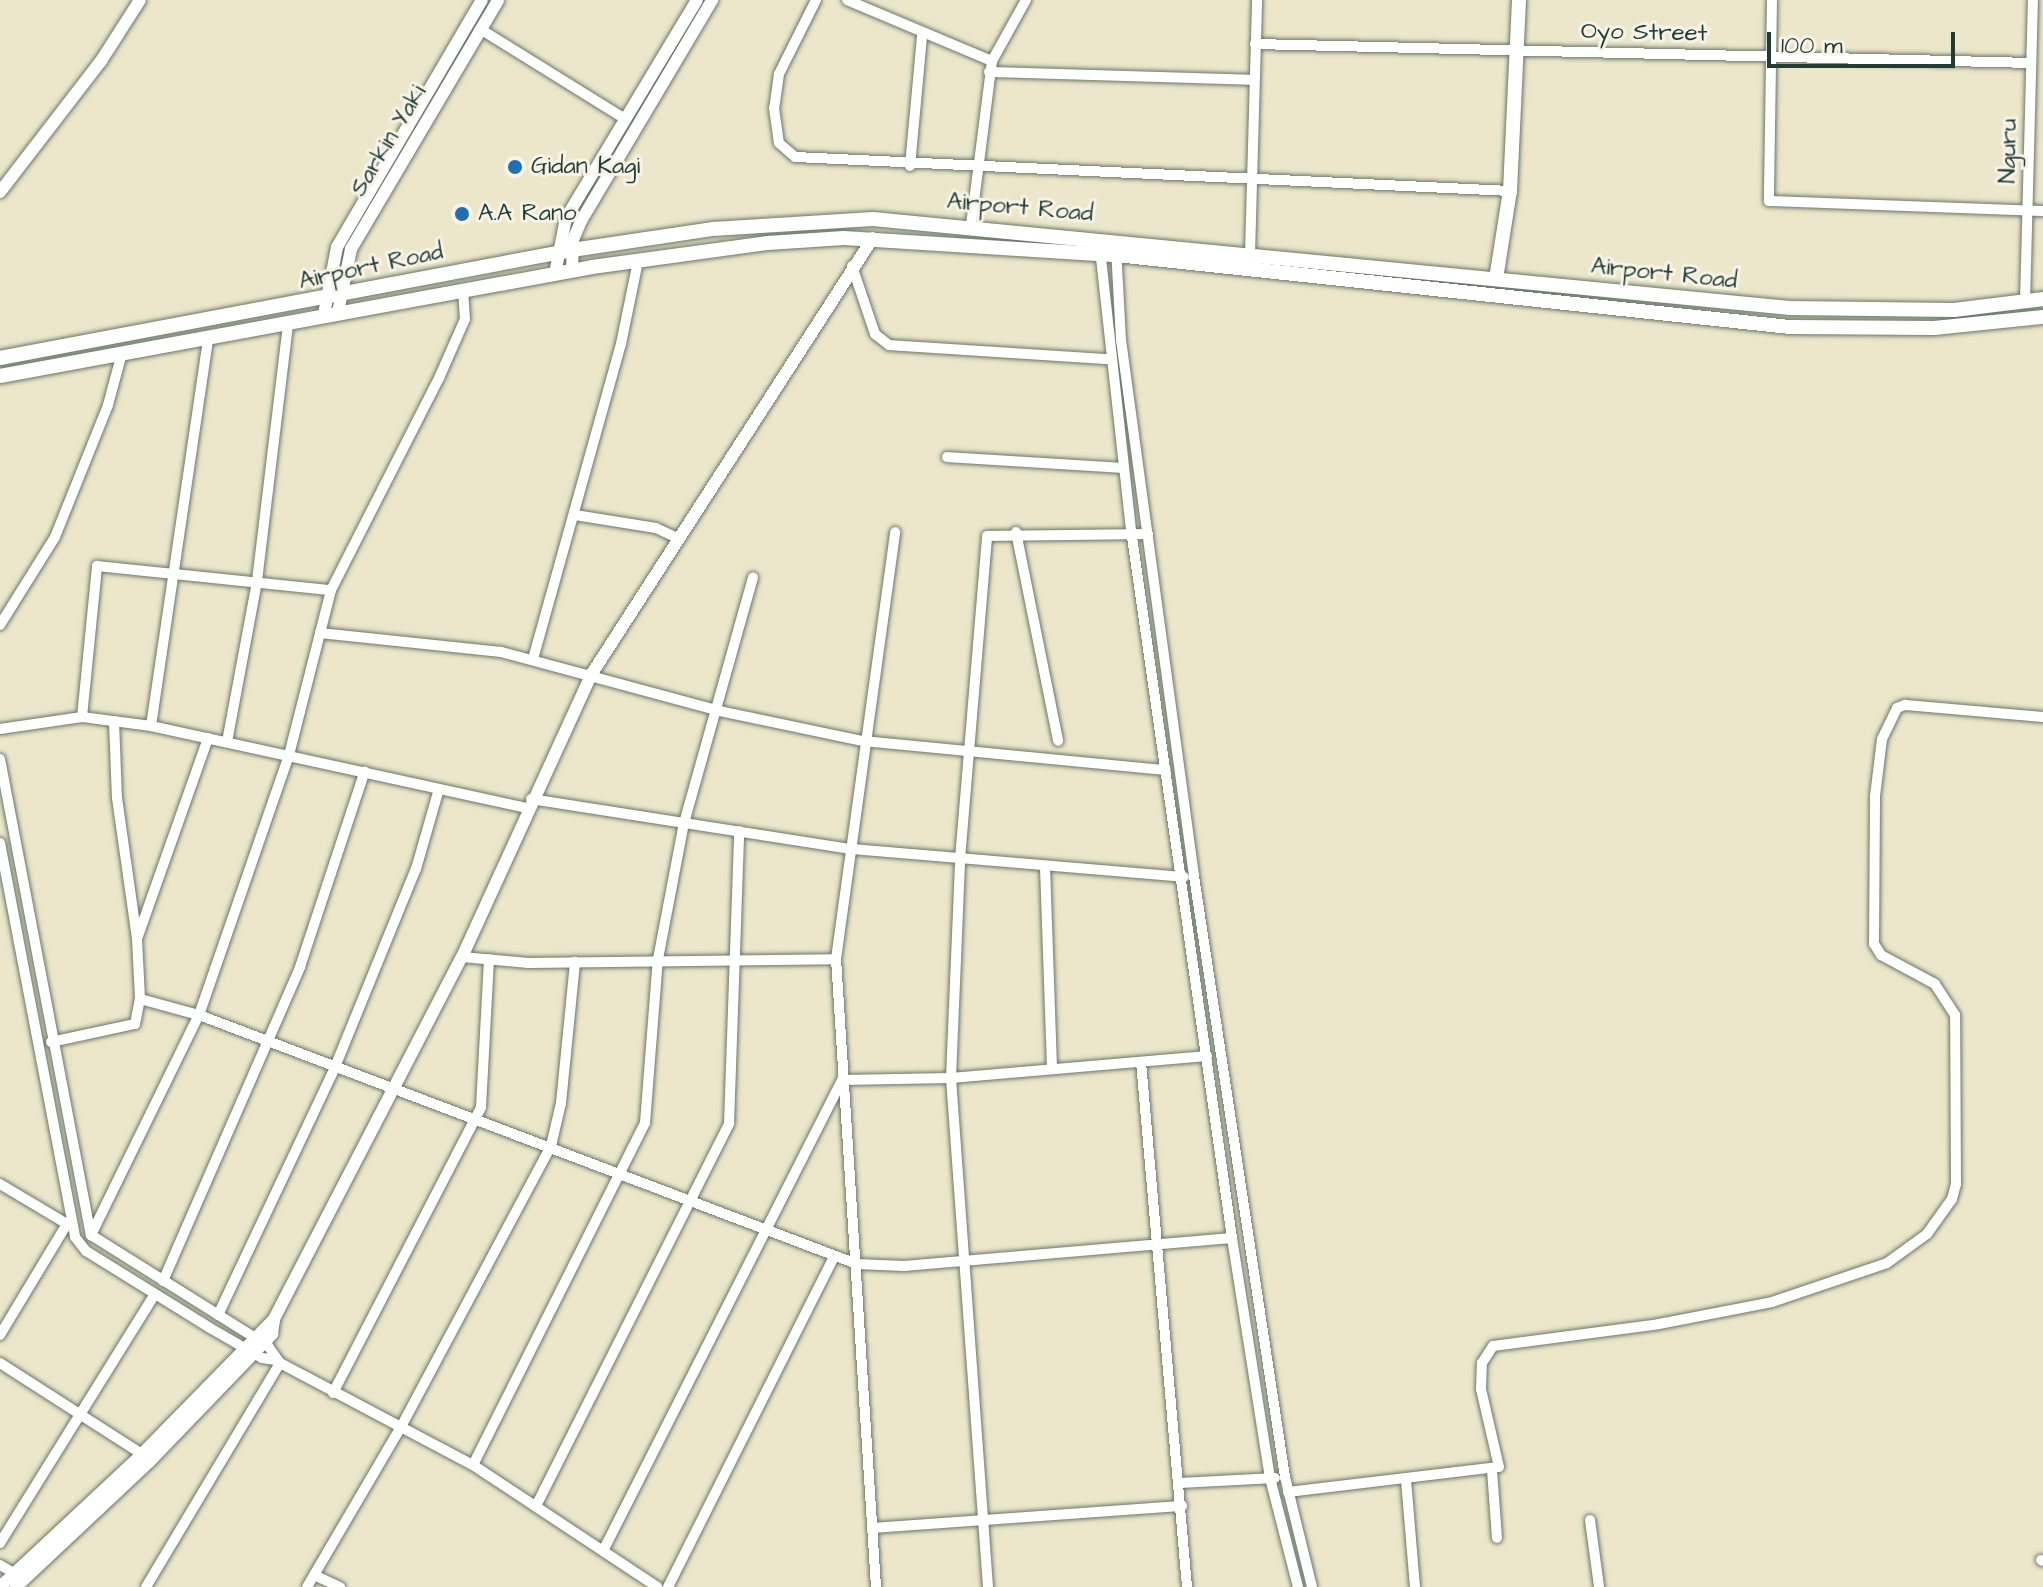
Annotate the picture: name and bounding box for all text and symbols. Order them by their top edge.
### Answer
scale bar [1771,16,1959,66]
street label: Oyo Street [1581,17,1707,49]
text: 100 m [1781,29,1843,63]
street label: Sarkin Yaki [345,80,433,202]
street label: Nguru [1994,118,2024,184]
place label: Gidan Kagi [531,153,640,181]
marker: Gidan Kagi [506,158,524,176]
street label: Airport Road [946,187,1094,229]
place label: A.A Rano [478,200,577,228]
marker: A.A Rano [453,205,471,223]
street label: Airport Road [296,238,446,296]
street label: Airport Road [1590,252,1738,296]

